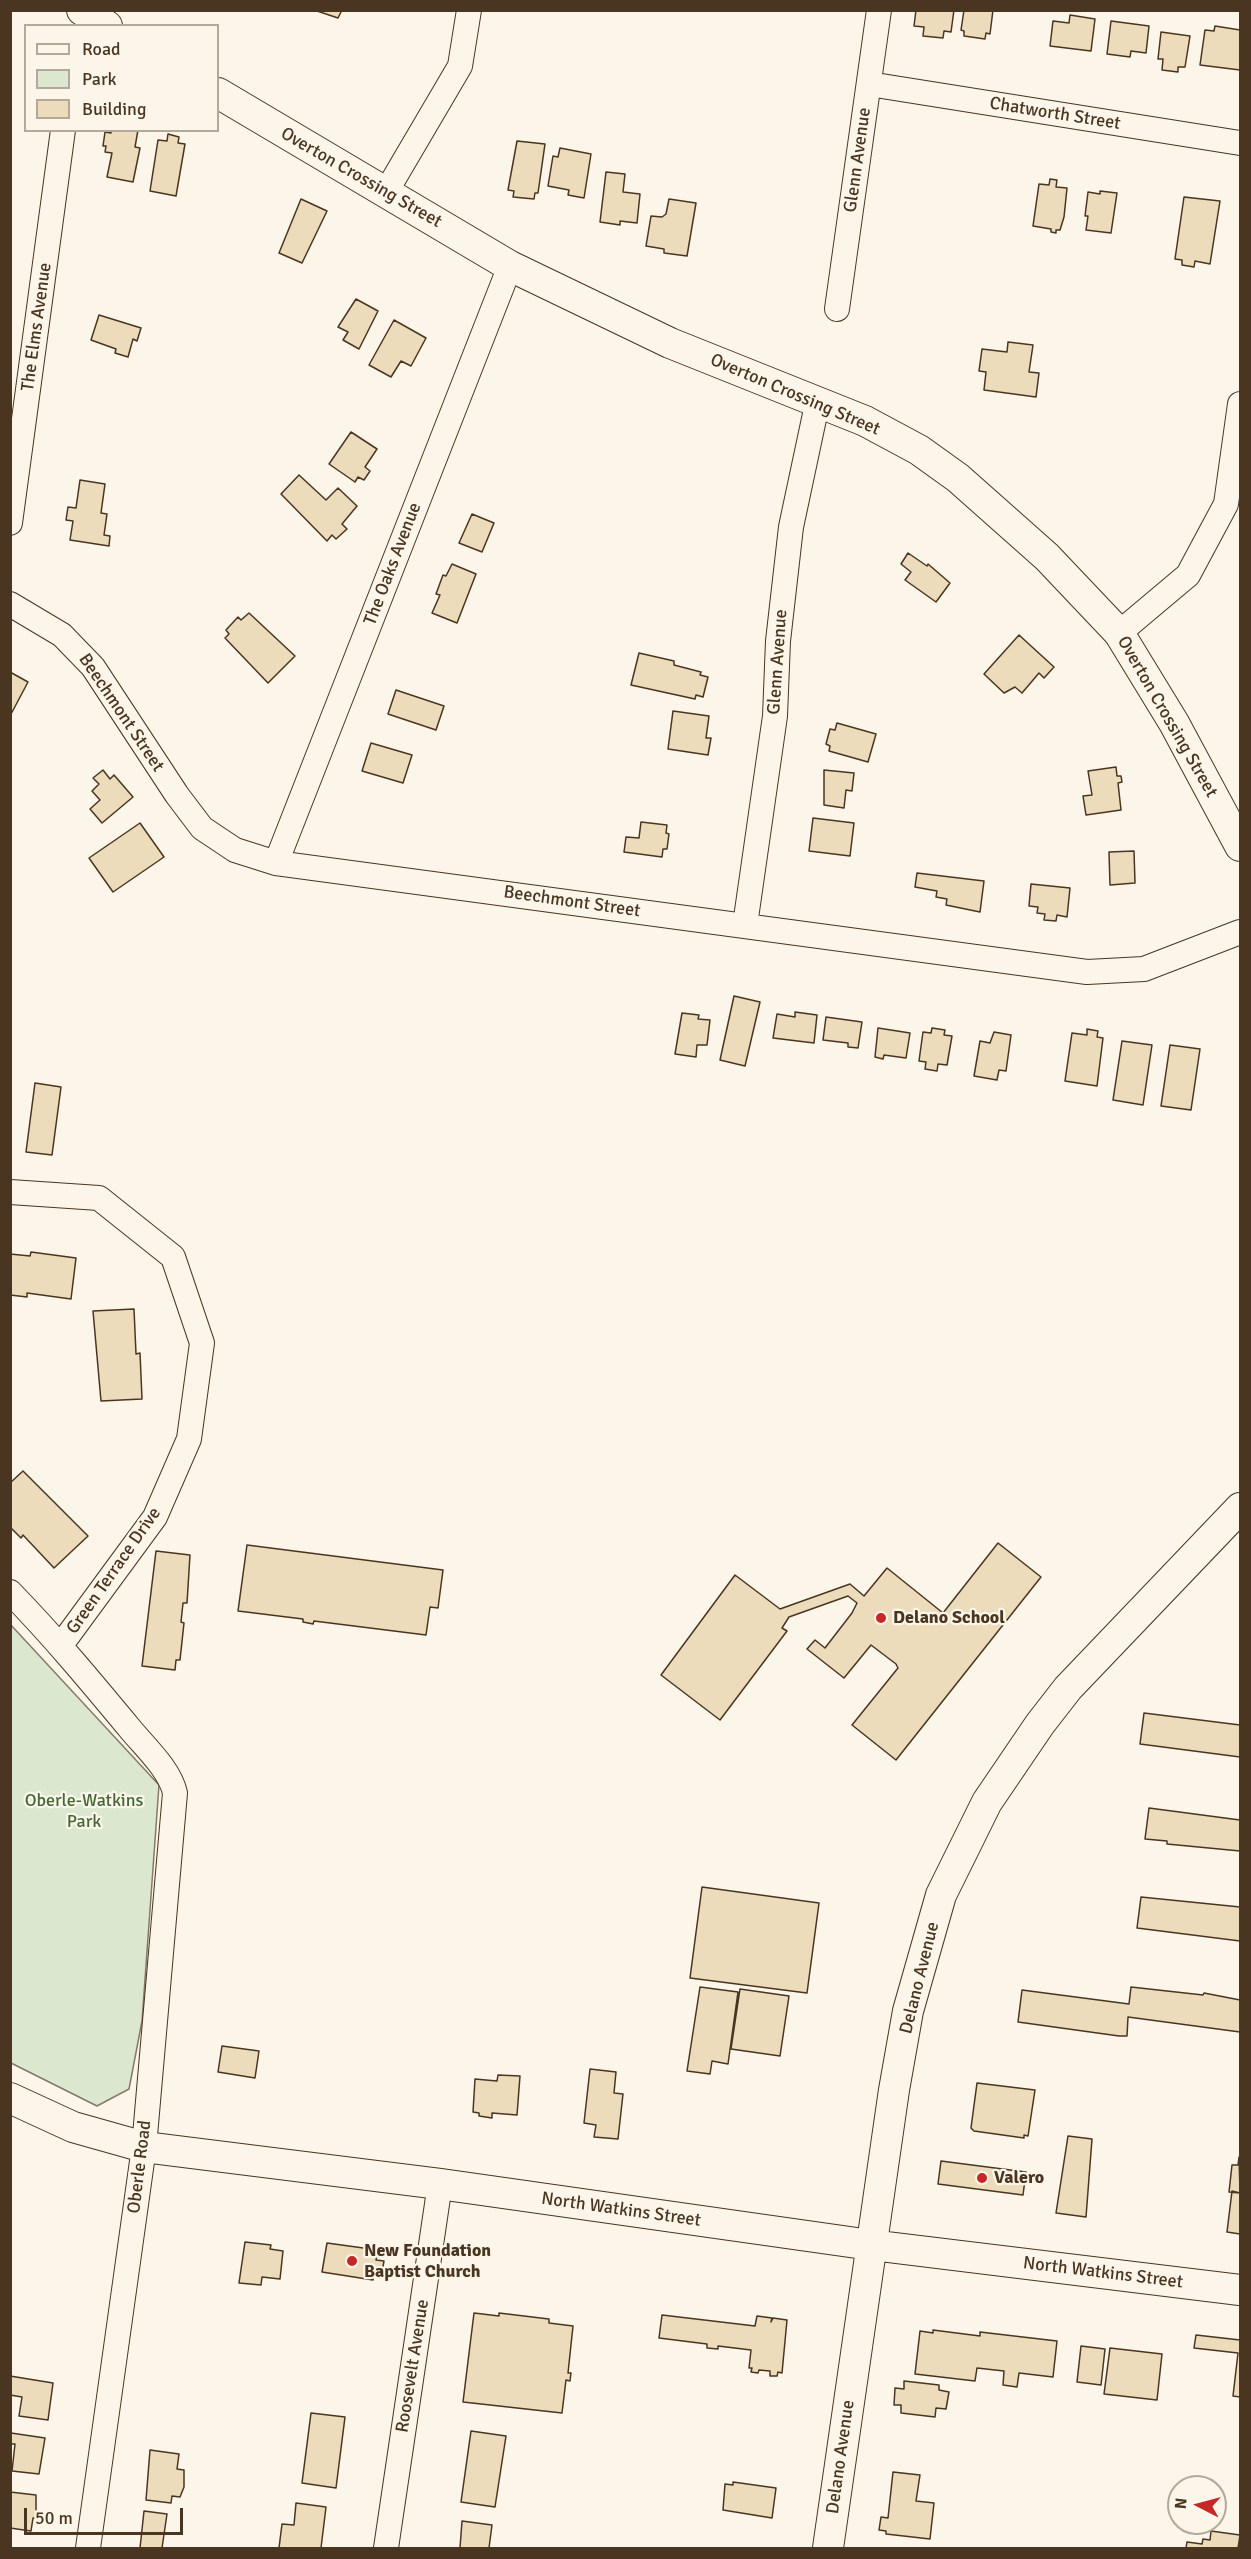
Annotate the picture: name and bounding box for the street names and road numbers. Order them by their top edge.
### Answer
street label: Chatworth Street [988,93,1122,135]
street label: Glenn Avenue [840,106,876,214]
street label: Overton Crossing Street [277,123,445,233]
street label: The Elms Avenue [17,261,57,393]
street label: Overton Crossing Street [707,349,883,441]
street label: The Oaks Avenue [360,500,426,628]
street label: Glenn Avenue [764,609,792,715]
street label: Overton Crossing Street [1112,633,1222,801]
street label: Beechmont Street [73,650,169,776]
street label: Beechmont Street [502,882,642,922]
street label: Green Terrace Drive [62,1503,166,1639]
street label: Delano Avenue [896,1920,944,2036]
street label: Oberle Road [124,2119,156,2215]
street label: North Watkins Street [540,2188,702,2232]
street label: North Watkins Street [1022,2252,1184,2294]
street label: Roosevelt Avenue [392,2298,434,2434]
street label: Delano Avenue [822,2399,860,2515]

